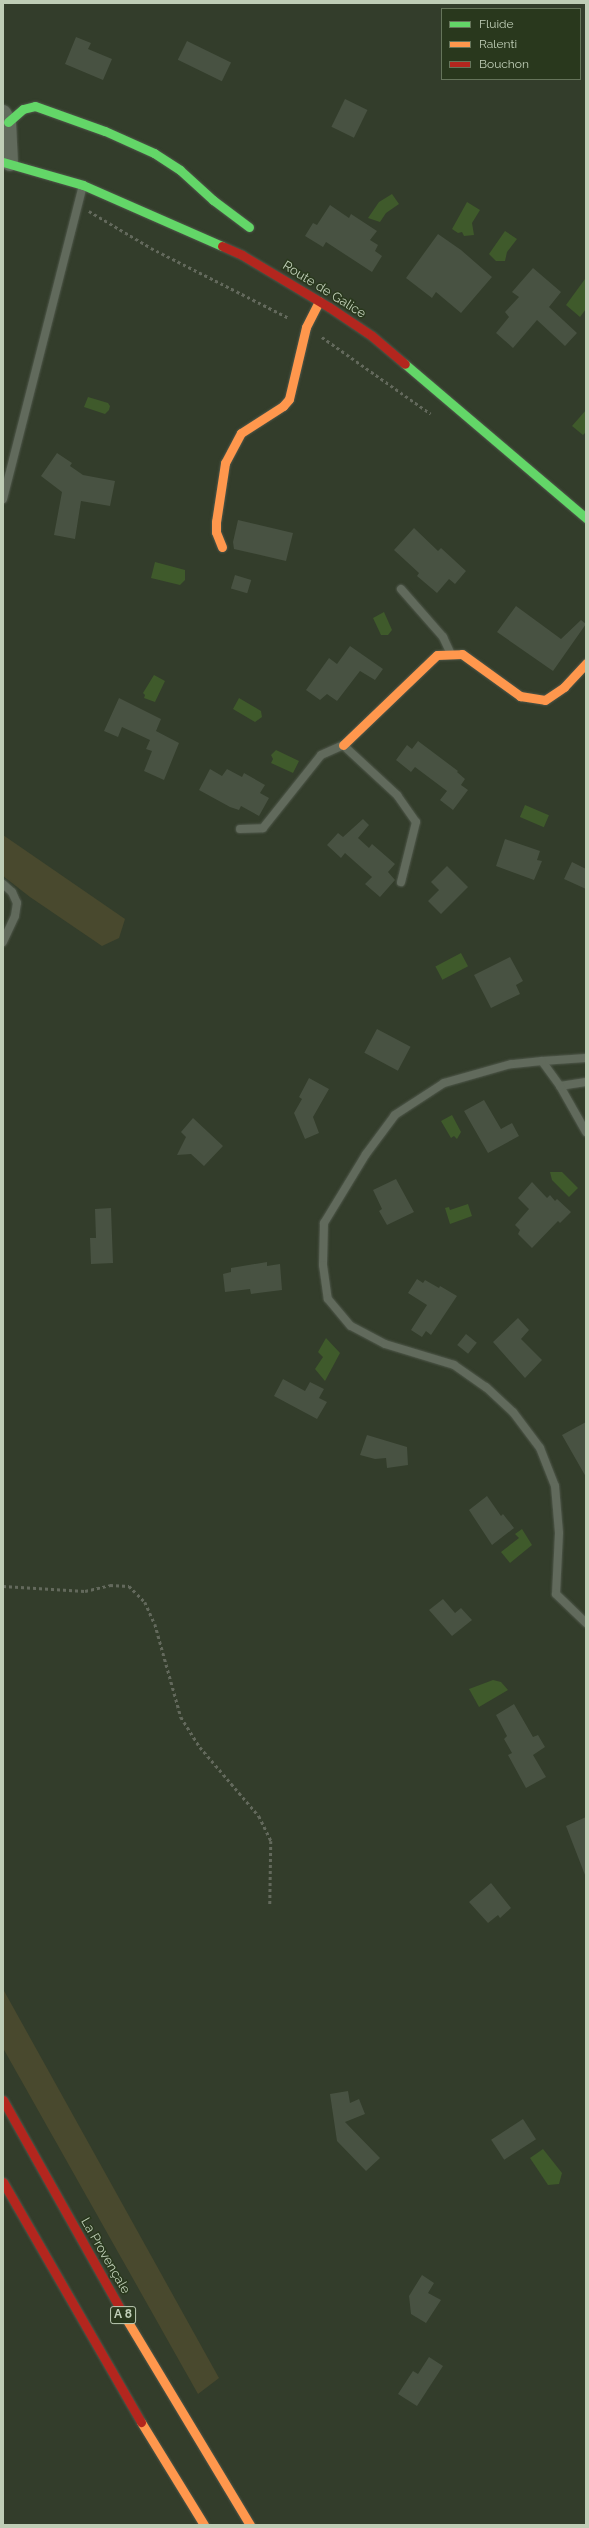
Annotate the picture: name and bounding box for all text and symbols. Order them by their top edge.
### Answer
legend [441,8,581,80]
text: Fluide [479,17,514,31]
text: Ralenti [479,37,517,51]
text: Bouchon [479,57,529,71]
street label: Route de Galice [279,258,369,322]
street label: La Provençale [77,2215,133,2297]
road number: A 8 [109,2305,137,2325]

